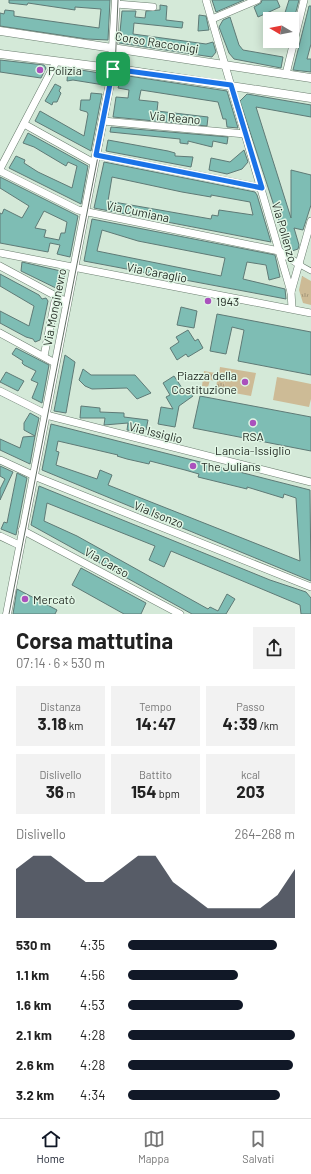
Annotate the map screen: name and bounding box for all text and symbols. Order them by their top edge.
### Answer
north arrow [263,12,299,48]
map controls [263,12,299,48]
street label: Corso Racconigi [114,28,200,56]
pin [96,52,130,86]
icon: arrive [102,58,124,80]
place label: Polizia [48,63,82,77]
marker: Polizia [35,65,45,75]
street label: Via Reano [149,108,201,126]
street label: Via Cumiana [105,197,171,225]
street label: Via Pollenzo [270,200,300,264]
street label: Via Caraglio [126,259,188,285]
street label: Via Monginevro [40,267,68,347]
place label: 1943 [216,294,239,308]
marker: 1943 [203,296,213,306]
place label: Piazza della Costituzione [171,368,237,396]
marker: Piazza della Costituzione [240,377,250,387]
marker: RSA Lancia-Issiglio [248,418,258,428]
street label: Via Issiglio [128,419,184,445]
place label: RSA Lancia-Issiglio [215,429,291,457]
place label: The Julians [201,459,261,473]
marker: The Julians [188,461,198,471]
street label: Via Isonzo [132,498,186,530]
street label: Via Carso [82,544,132,580]
place label: Mercatò [33,592,75,606]
marker: Mercatò [20,594,30,604]
text: Corsa mattutina [16,627,173,653]
button: share [253,627,295,669]
text: 07:14 · 6 × 530 m [16,655,105,671]
text: Distanza [40,700,81,713]
text: Tempo [139,700,172,713]
text: Passo [236,700,265,713]
text: 3.18 [38,713,67,733]
text: 14:47 [136,713,175,733]
text: 4:39 [223,713,257,733]
text: km [67,719,83,732]
text: /km [257,719,278,732]
text: Dislivello [39,768,82,781]
text: Battito [139,768,172,781]
text: kcal [241,768,260,781]
text: 36 [46,781,64,801]
text: 154 [131,781,157,801]
text: 203 [236,781,265,801]
text: m [64,787,75,800]
text: bpm [157,787,180,800]
text: Dislivello [16,826,66,842]
text: 264–268 m [235,826,295,842]
text: 530 m [16,937,51,953]
text: 4:35 [80,937,105,953]
text: 1.1 km [16,967,49,983]
text: 4:56 [80,967,105,983]
text: 1.6 km [16,997,51,1013]
text: 4:53 [80,997,105,1013]
text: 2.1 km [16,1027,52,1043]
text: 4:28 [80,1027,105,1043]
text: 2.6 km [16,1057,54,1073]
text: 4:28 [80,1057,105,1073]
text: 3.2 km [16,1087,54,1103]
text: 4:34 [80,1087,105,1103]
tab: Home [37,1128,65,1165]
tab: Mappa [138,1128,169,1165]
tab: Salvati [242,1128,274,1165]

